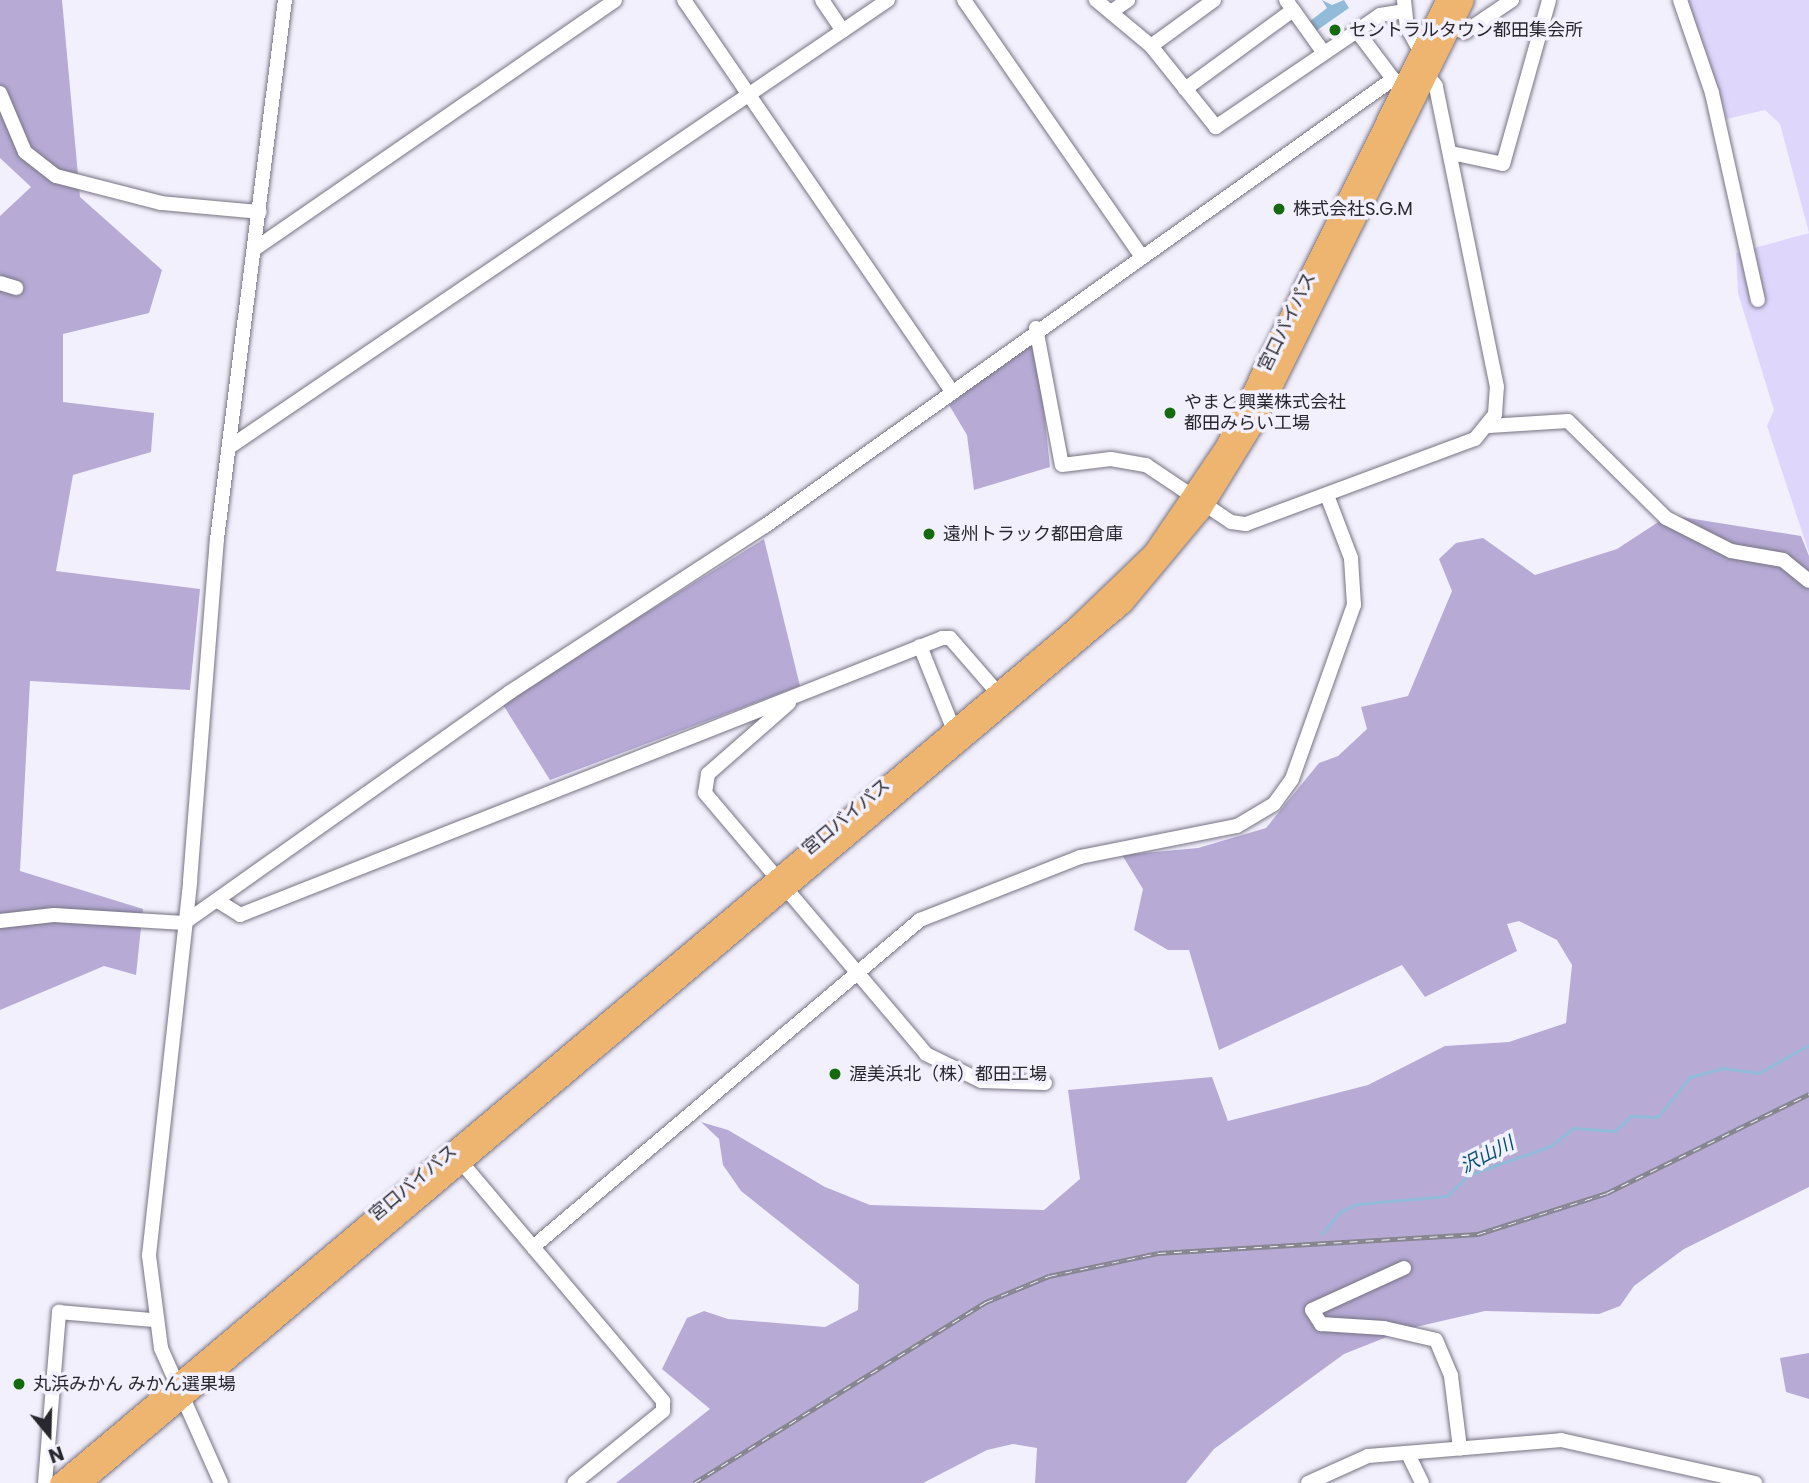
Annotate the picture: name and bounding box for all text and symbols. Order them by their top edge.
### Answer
place label: セントラルタウン都田集会所 [1349,19,1583,41]
marker: セントラルタウン都田集会所 [1327,22,1343,38]
place label: 株式会社S.G.M [1293,198,1413,220]
marker: 株式会社S.G.M [1271,201,1287,217]
street label: 宮口バイパス [1254,269,1320,375]
place label: やまと興業株式会社 都田みらい工場 [1184,392,1346,434]
marker: やまと興業株式会社 都田みらい工場 [1162,405,1178,421]
place label: 遠州トラック都田倉庫 [943,523,1123,545]
marker: 遠州トラック都田倉庫 [921,526,937,542]
street label: 宮口バイパス [798,774,894,860]
place label: 渥美浜北（株）都田工場 [849,1063,1047,1085]
marker: 渥美浜北（株）都田工場 [827,1066,843,1082]
water label: 沢山川 [1456,1132,1518,1178]
street label: 宮口バイパス [365,1140,461,1226]
place label: 丸浜みかん みかん選果場 [33,1373,236,1395]
marker: 丸浜みかん みかん選果場 [11,1376,27,1392]
north arrow [14,1399,84,1469]
text: N [45,1439,67,1469]

